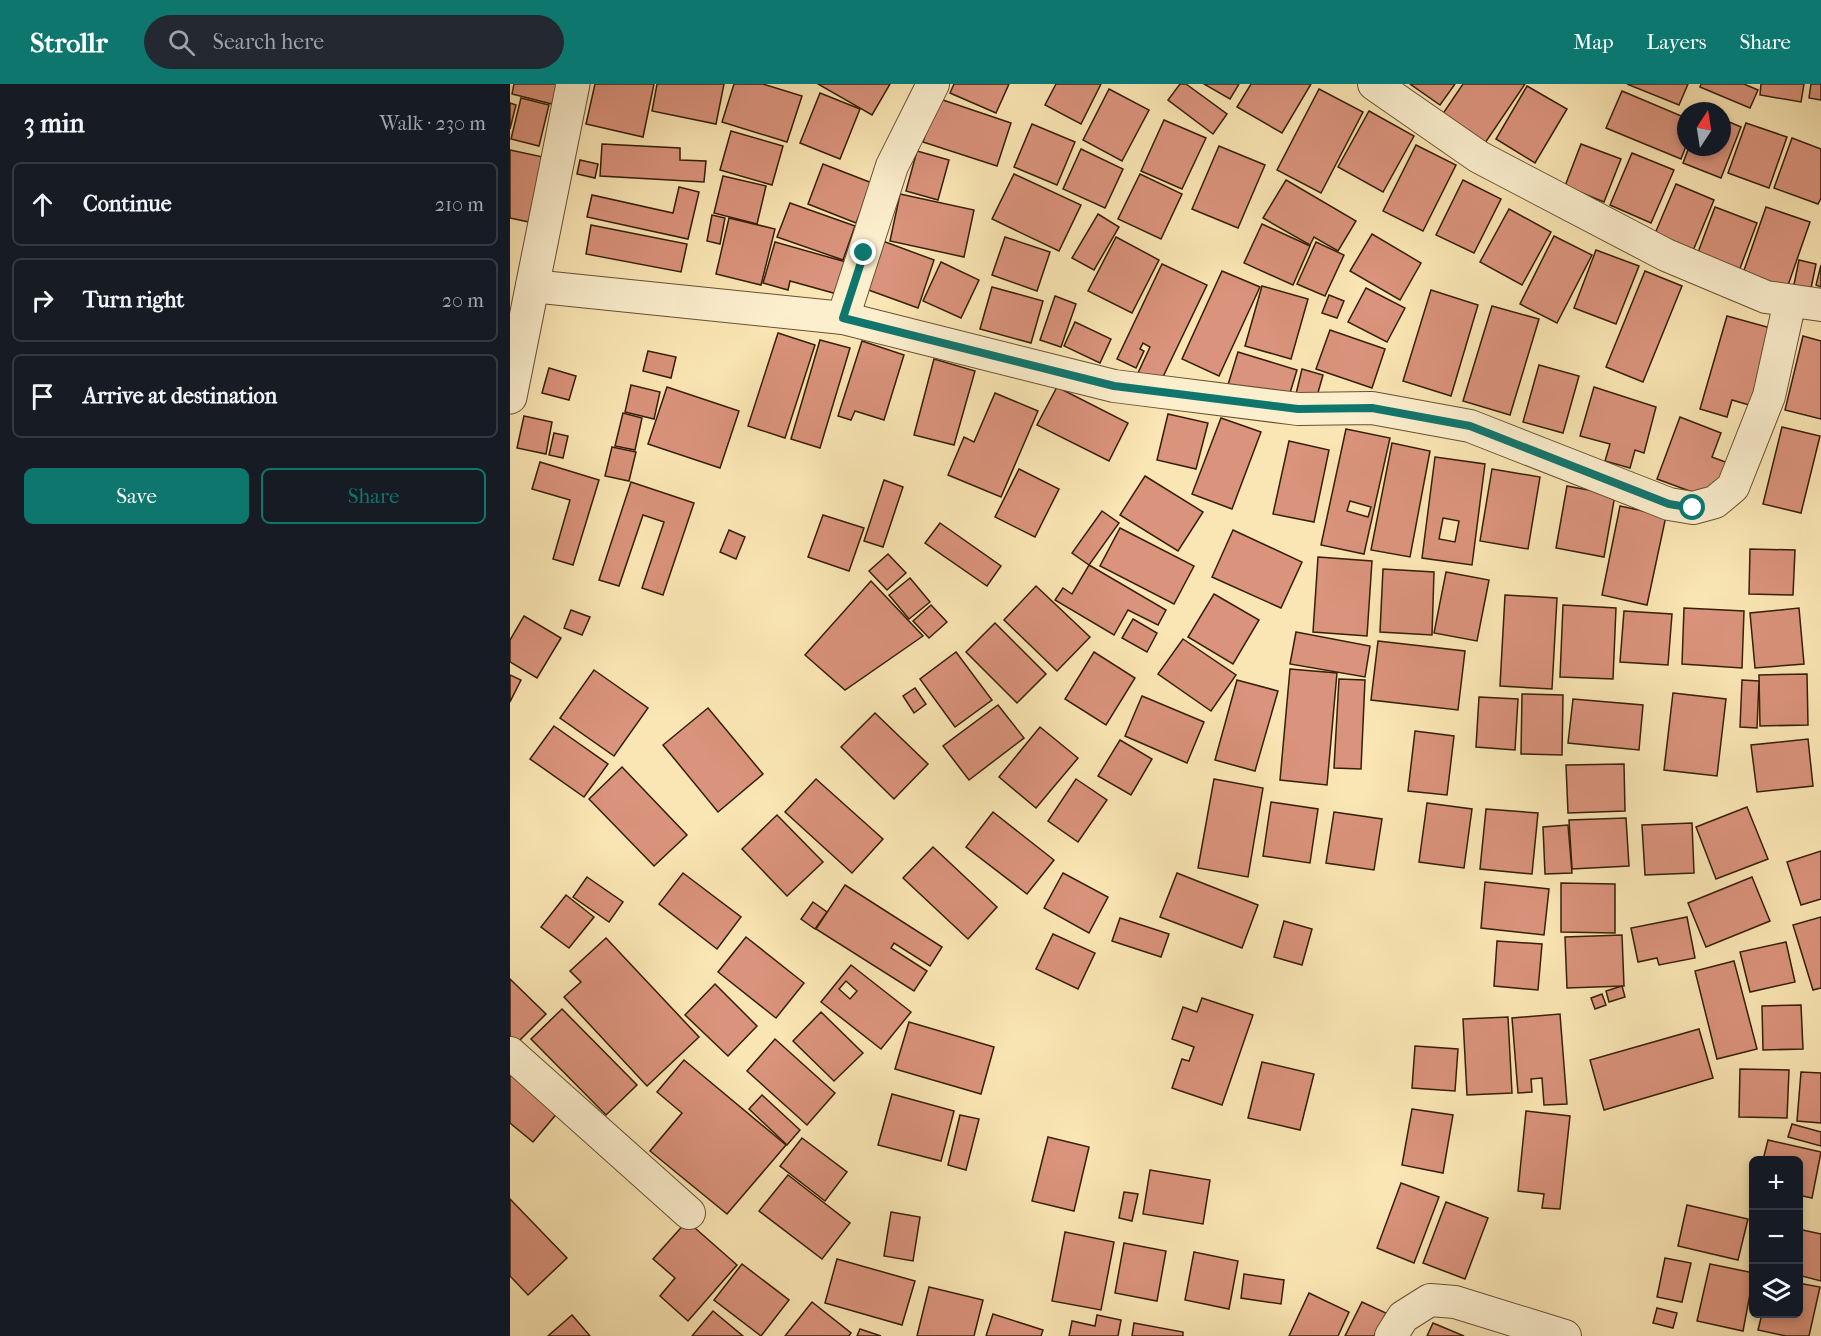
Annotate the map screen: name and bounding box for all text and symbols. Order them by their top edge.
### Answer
search box [144,15,564,69]
text: Strollr [30,26,108,59]
icon: search [165,26,198,59]
text: Search here [213,29,324,55]
text: Map [1573,30,1614,54]
text: Layers [1647,30,1706,54]
text: Share [1739,30,1791,54]
north arrow [1677,102,1731,156]
text: 3 min [24,108,85,139]
text: Walk · 230 m [380,112,486,135]
icon: ahead [26,188,59,221]
text: Continue [83,191,172,217]
text: 210 m [435,193,484,216]
route end [850,239,876,265]
icon: right [26,284,59,317]
text: Turn right [83,287,184,313]
text: 20 m [442,289,484,312]
icon: arrive [26,380,59,413]
text: Arrive at destination [83,383,277,409]
button: Save [24,468,249,524]
button: Share [261,468,486,524]
route start [1679,494,1705,520]
map controls [1749,1156,1803,1318]
button: + [1749,1156,1803,1210]
button: − [1749,1210,1803,1264]
button: layers [1749,1264,1803,1318]

